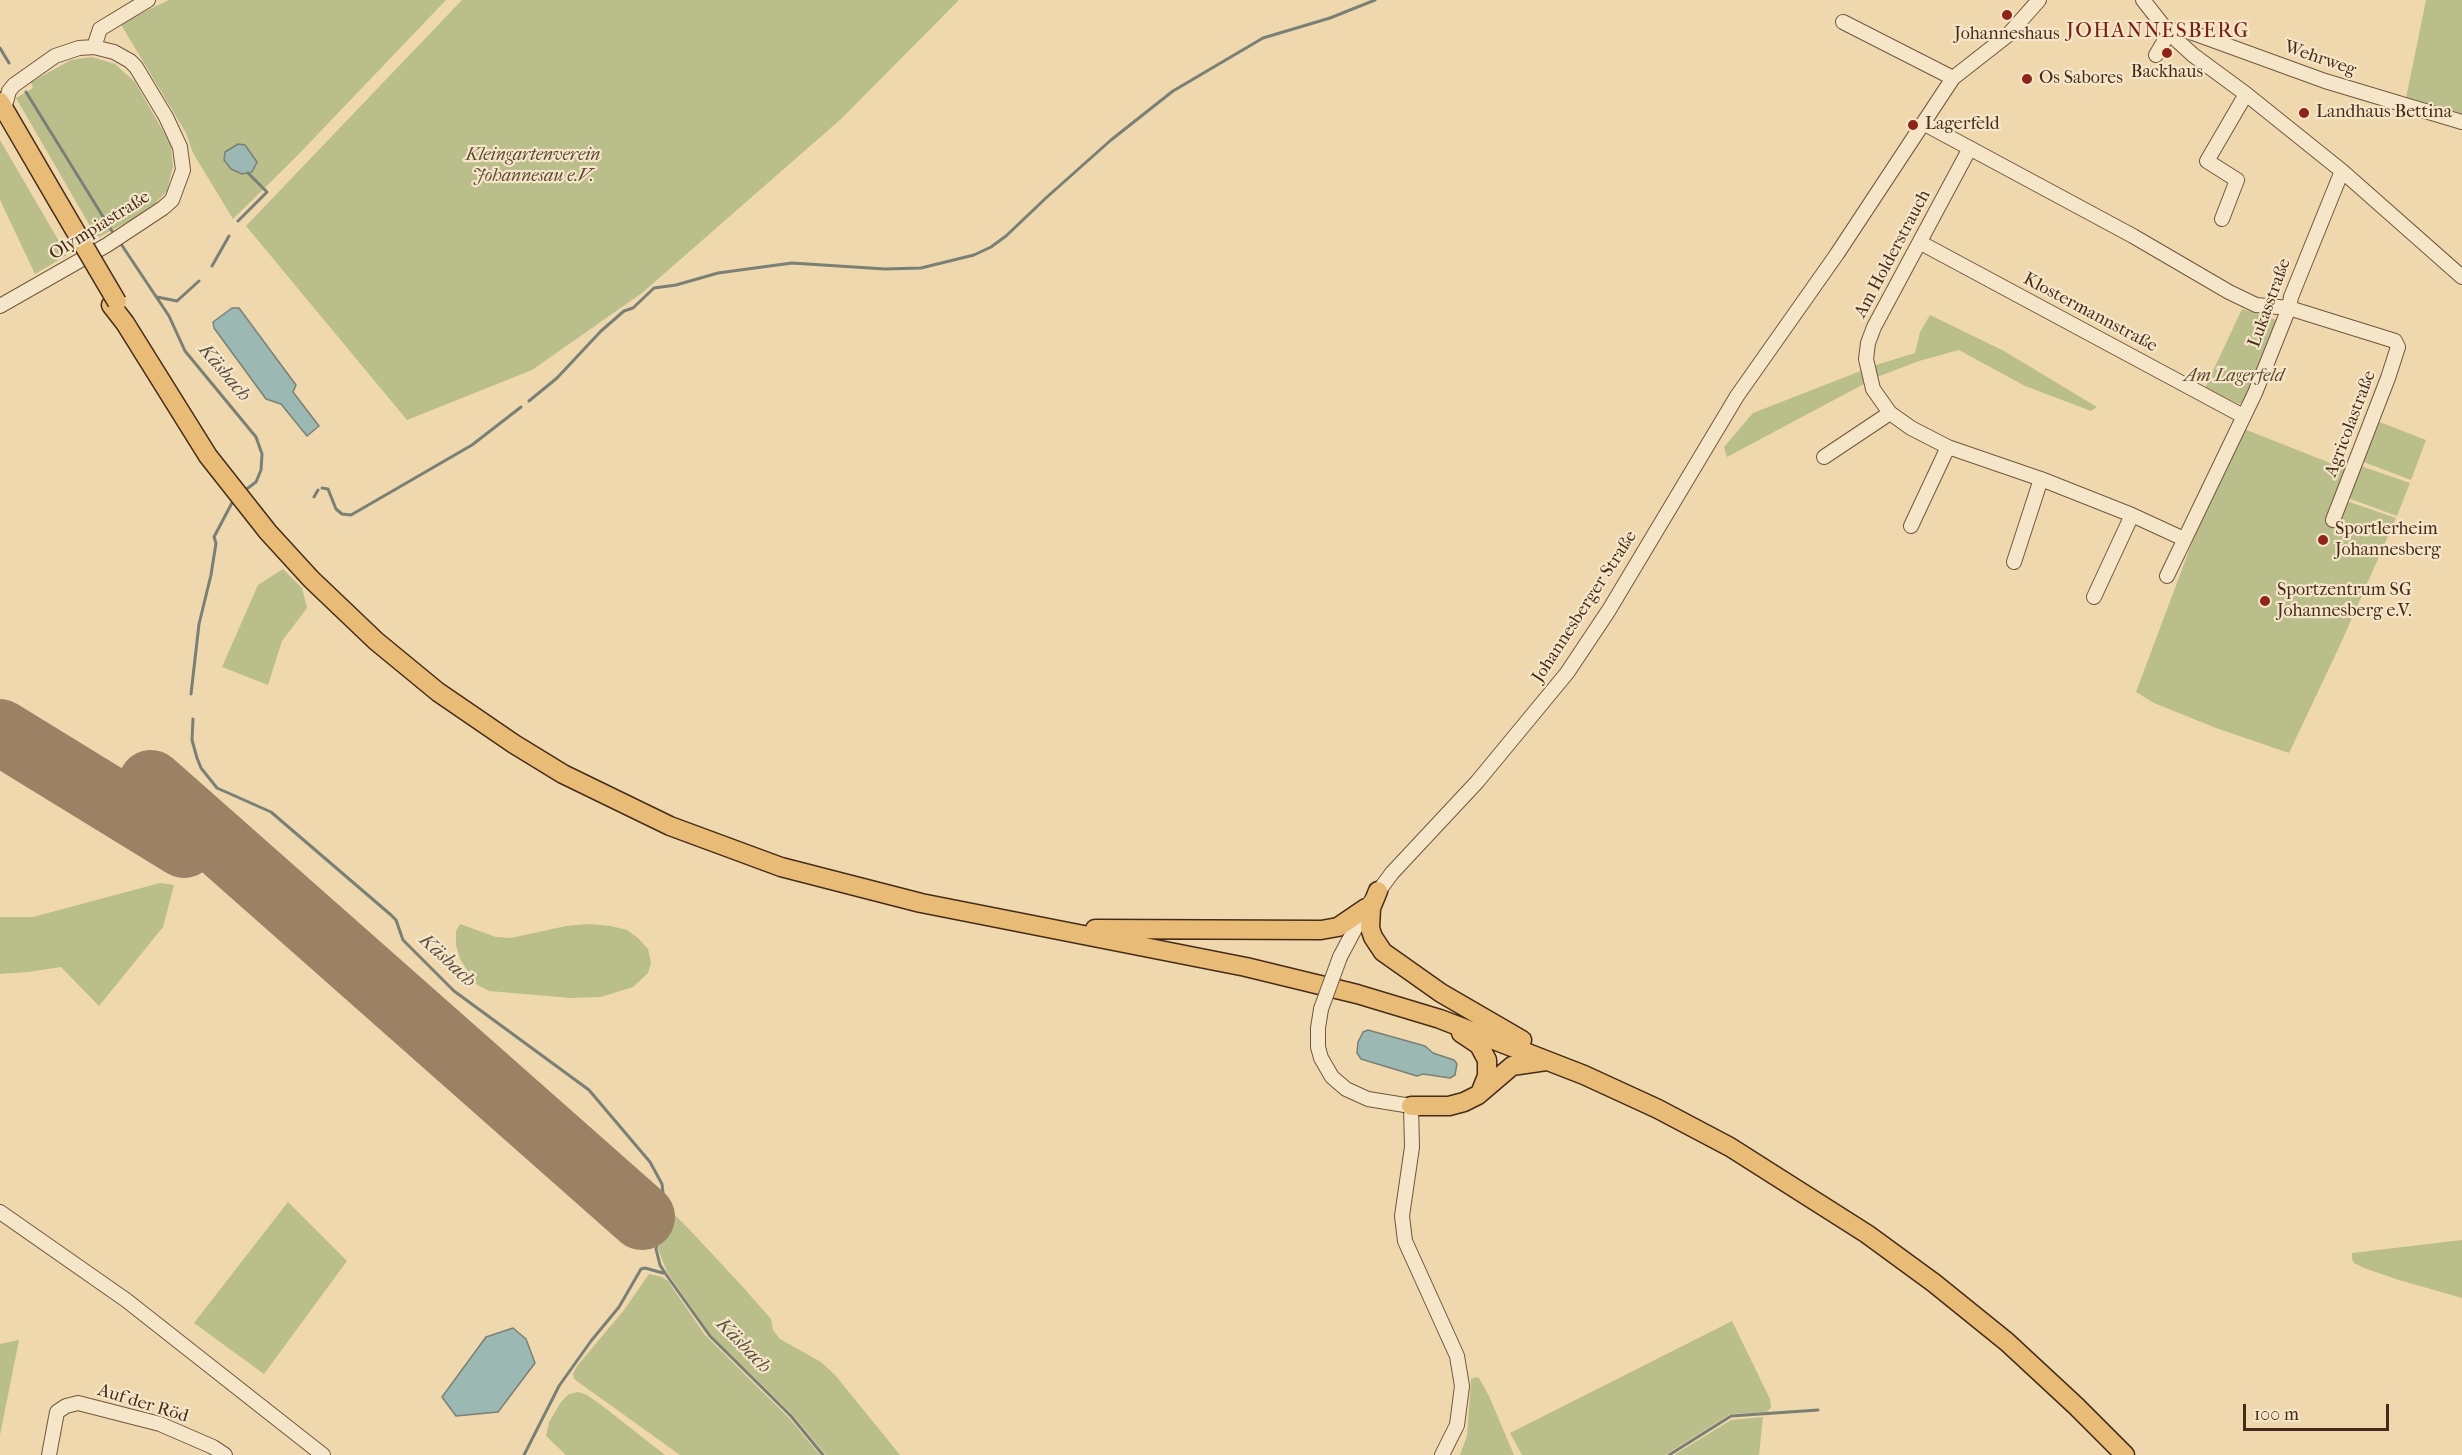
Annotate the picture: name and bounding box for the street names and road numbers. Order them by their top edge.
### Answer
street label: Wehrweg [2281,37,2359,81]
street label: Am Holderstrauch [1850,186,1936,322]
street label: Olympiastraße [46,187,154,265]
street label: Lukasstraße [2244,256,2296,350]
street label: Klostermannstraße [2019,269,2161,357]
street label: Agricolastraße [2321,368,2381,480]
street label: Johannesberger Straße [1528,527,1642,687]
street label: Auf der Röd [95,1380,191,1428]

